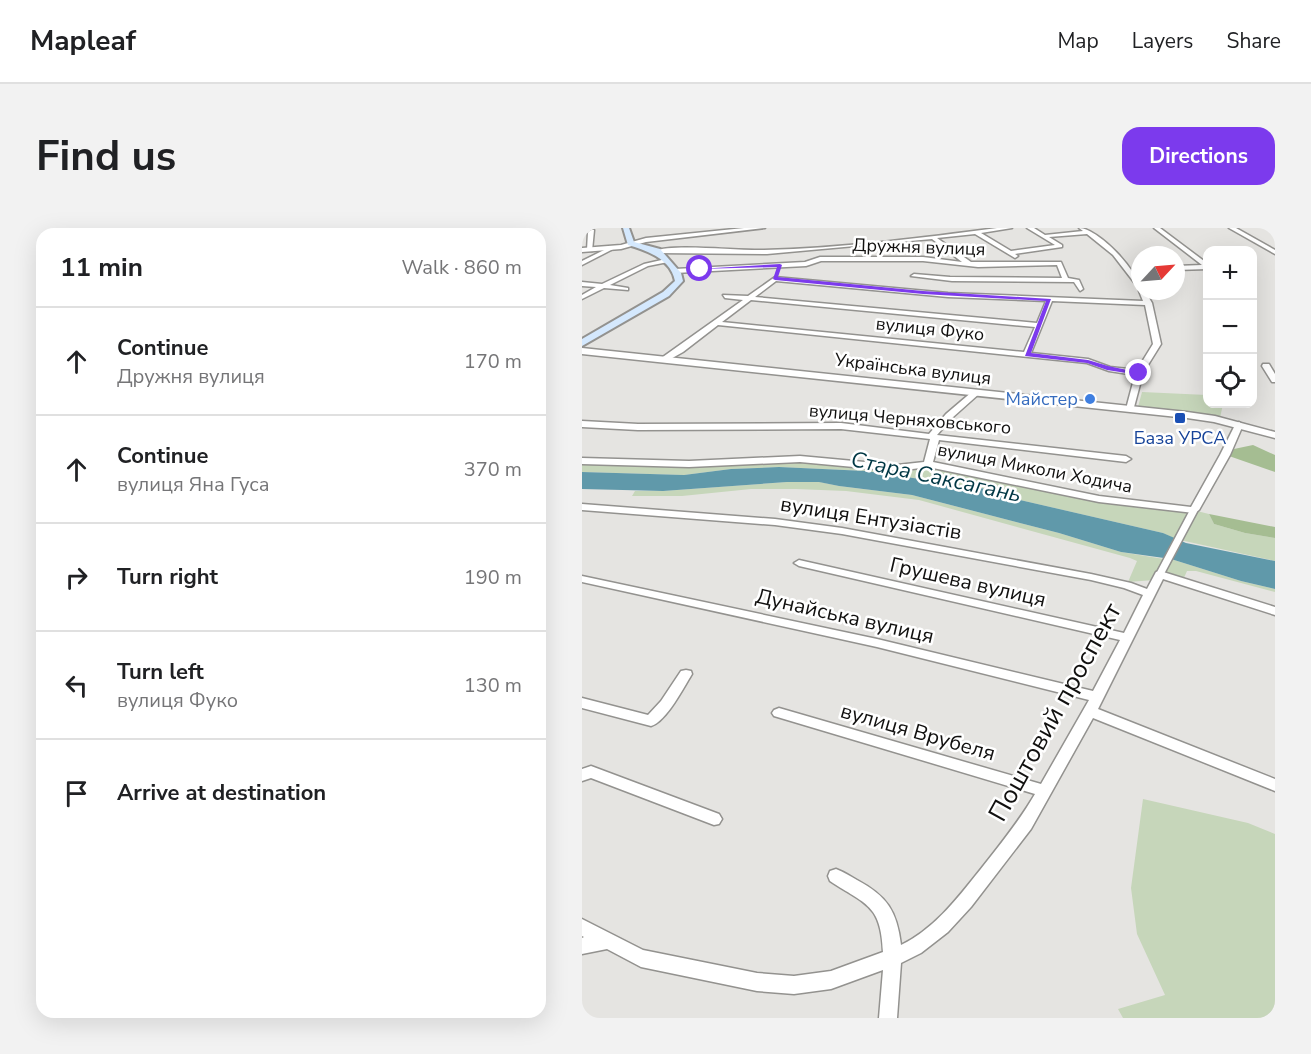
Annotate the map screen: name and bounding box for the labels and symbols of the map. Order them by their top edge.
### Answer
street label: Дружня вулиця [852,233,986,261]
north arrow [1131,246,1185,300]
route start [686,255,712,281]
street label: вулиця Фуко [875,311,985,347]
street label: Українська вулиця [832,347,993,391]
route end [1125,359,1151,385]
place label: Майстер [1005,387,1078,411]
marker: Майстер [1083,392,1097,406]
street label: вулиця Черняховського [808,398,1012,440]
marker: База УРСА [1173,411,1187,425]
place label: База УРСА [1134,426,1226,450]
street label: вулиця Миколи Ходича [935,437,1135,499]
water label: Стара Саксагань [848,444,1024,510]
street label: вулиця Ентузіастів [778,490,964,546]
street label: Грушева вулиця [887,550,1049,614]
street label: Дунайська вулиця [753,582,937,650]
street label: Поштовий проспект [980,596,1130,828]
street label: вулиця Врубеля [837,697,999,767]

